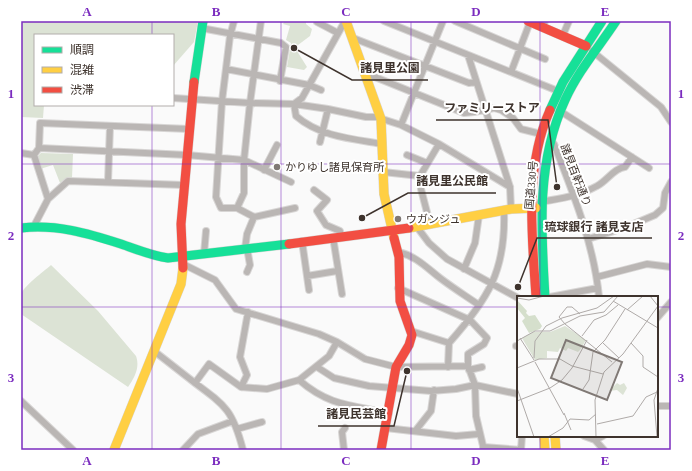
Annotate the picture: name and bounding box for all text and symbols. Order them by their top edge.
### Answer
text: A [82,4,92,19]
text: B [212,4,221,19]
text: C [341,4,351,19]
text: D [471,4,481,19]
text: E [601,4,609,19]
legend [34,34,174,106]
text: 順調 [70,43,94,57]
callout: 諸見里公園 [352,56,428,80]
text: 諸見里公園 [360,61,420,75]
text: 混雑 [70,63,94,77]
text: 渋滞 [70,83,94,97]
text: 1 [8,86,14,101]
text: 1 [678,86,684,101]
callout: ファミリーストア [436,96,548,120]
text: ファミリーストア [444,101,540,115]
street label: 諸見百軒通り [559,142,593,208]
street label: 国道330号 [523,160,539,210]
place label: かりゆし諸見保育所 [285,161,385,173]
marker: かりゆし諸見保育所 [272,162,282,172]
callout: 諸見里公民館 [408,169,496,193]
text: 諸見里公民館 [416,174,488,188]
place label: ウガンジュ [406,213,460,225]
marker: ウガンジュ [393,214,403,224]
callout: 琉球銀行 諸見支店 [537,214,652,238]
text: 琉球銀行 諸見支店 [544,220,644,234]
text: 2 [8,228,14,243]
text: 2 [678,228,684,243]
inset map [517,296,658,437]
text: 3 [8,370,15,385]
text: 3 [678,370,685,385]
callout: 諸見民芸館 [318,402,394,426]
text: 諸見民芸館 [326,407,386,421]
text: A [82,453,92,468]
text: B [212,453,221,468]
text: C [341,453,351,468]
text: D [471,453,481,468]
text: E [601,453,609,468]

